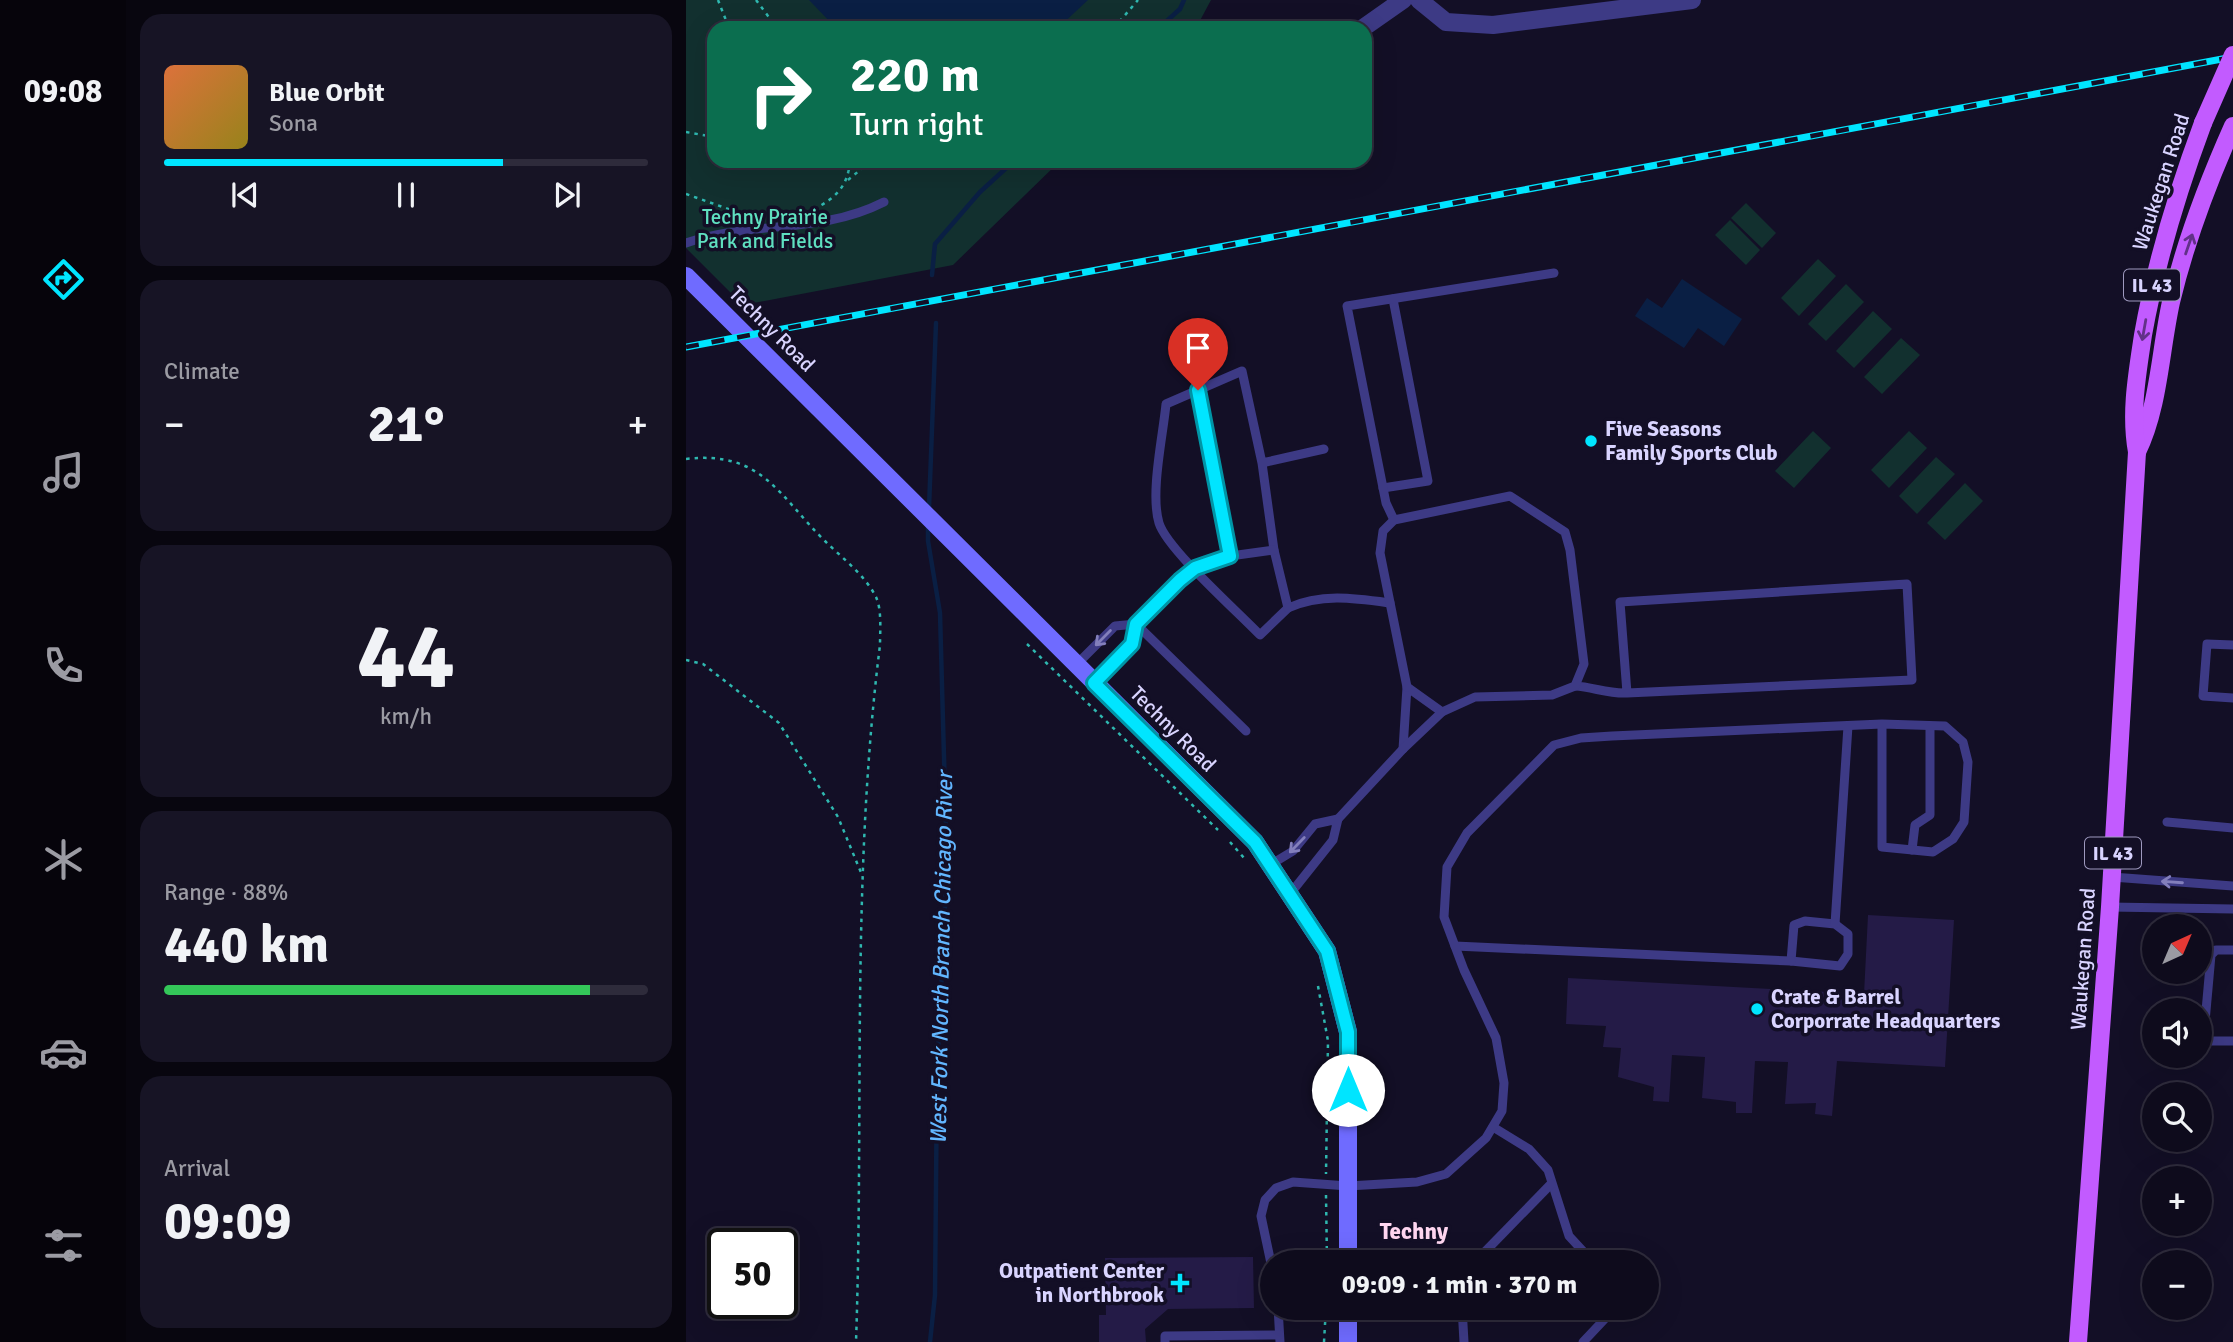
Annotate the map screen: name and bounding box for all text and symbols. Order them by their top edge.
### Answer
text: 220 m [850,45,980,105]
icon: right [735,49,826,140]
text: 09:08 [24,72,102,111]
text: Blue Orbit [269,77,385,109]
text: Turn right [850,105,983,144]
text: Sona [269,109,318,138]
street label: Waukegan Road [2127,110,2195,254]
icon: previous [226,176,264,214]
icon: pause [387,176,425,214]
icon: next [548,176,586,214]
park label: Techny Prairie Park and Fields [697,204,833,254]
one-way arrow [2184,234,2196,256]
icon: directions [39,255,88,304]
road number: IL 43 [2124,270,2180,300]
street label: Techny Road [724,281,820,377]
pin [1168,318,1228,390]
one-way arrow [2137,318,2150,341]
icon: arrive [1179,329,1217,367]
text: Climate [164,357,240,386]
text: 21° [368,392,444,456]
text: − [164,401,185,448]
text: + [627,401,648,448]
place label: Five Seasons Family Sports Club [1605,416,1778,466]
marker: Five Seasons Family Sports Club [1583,433,1599,449]
icon: music [39,448,88,497]
text: 44 [357,600,455,713]
one-way arrow [1095,630,1112,647]
icon: phone [39,641,88,690]
street label: Techny Road [1125,681,1221,777]
text: km/h [380,702,432,731]
water label: West Fork North Branch Chicago River [924,768,959,1144]
icon: climate [39,835,88,884]
one-way arrow [1288,836,1305,853]
road number: IL 43 [2085,838,2141,868]
one-way arrow [2162,875,2184,888]
text: Range · 88% [164,878,288,907]
street label: Waukegan Road [2065,887,2101,1031]
text: 440 km [164,913,329,977]
north arrow [2142,914,2212,984]
map controls [2142,914,2212,1320]
place label: Crate & Barrel Corporrate Headquarters [1771,984,2000,1034]
button: sound [2142,998,2212,1068]
marker: Crate & Barrel Corporrate Headquarters [1749,1001,1765,1017]
icon: car [39,1028,88,1077]
position arrow [1311,1053,1385,1127]
button: search [2142,1082,2212,1152]
text: Arrival [164,1154,230,1183]
button: + [2142,1166,2212,1236]
text: 09:09 [164,1189,292,1253]
district label: Techny [1380,1217,1449,1246]
icon: filters [39,1221,88,1270]
speed limit sign: 50 [707,1228,798,1319]
button: − [2142,1250,2212,1320]
place label: Outpatient Center in Northbrook [999,1258,1165,1308]
text: 09:09 · 1 min · 370 m [1342,1269,1577,1301]
marker: Outpatient Center in Northbrook [1170,1273,1190,1293]

